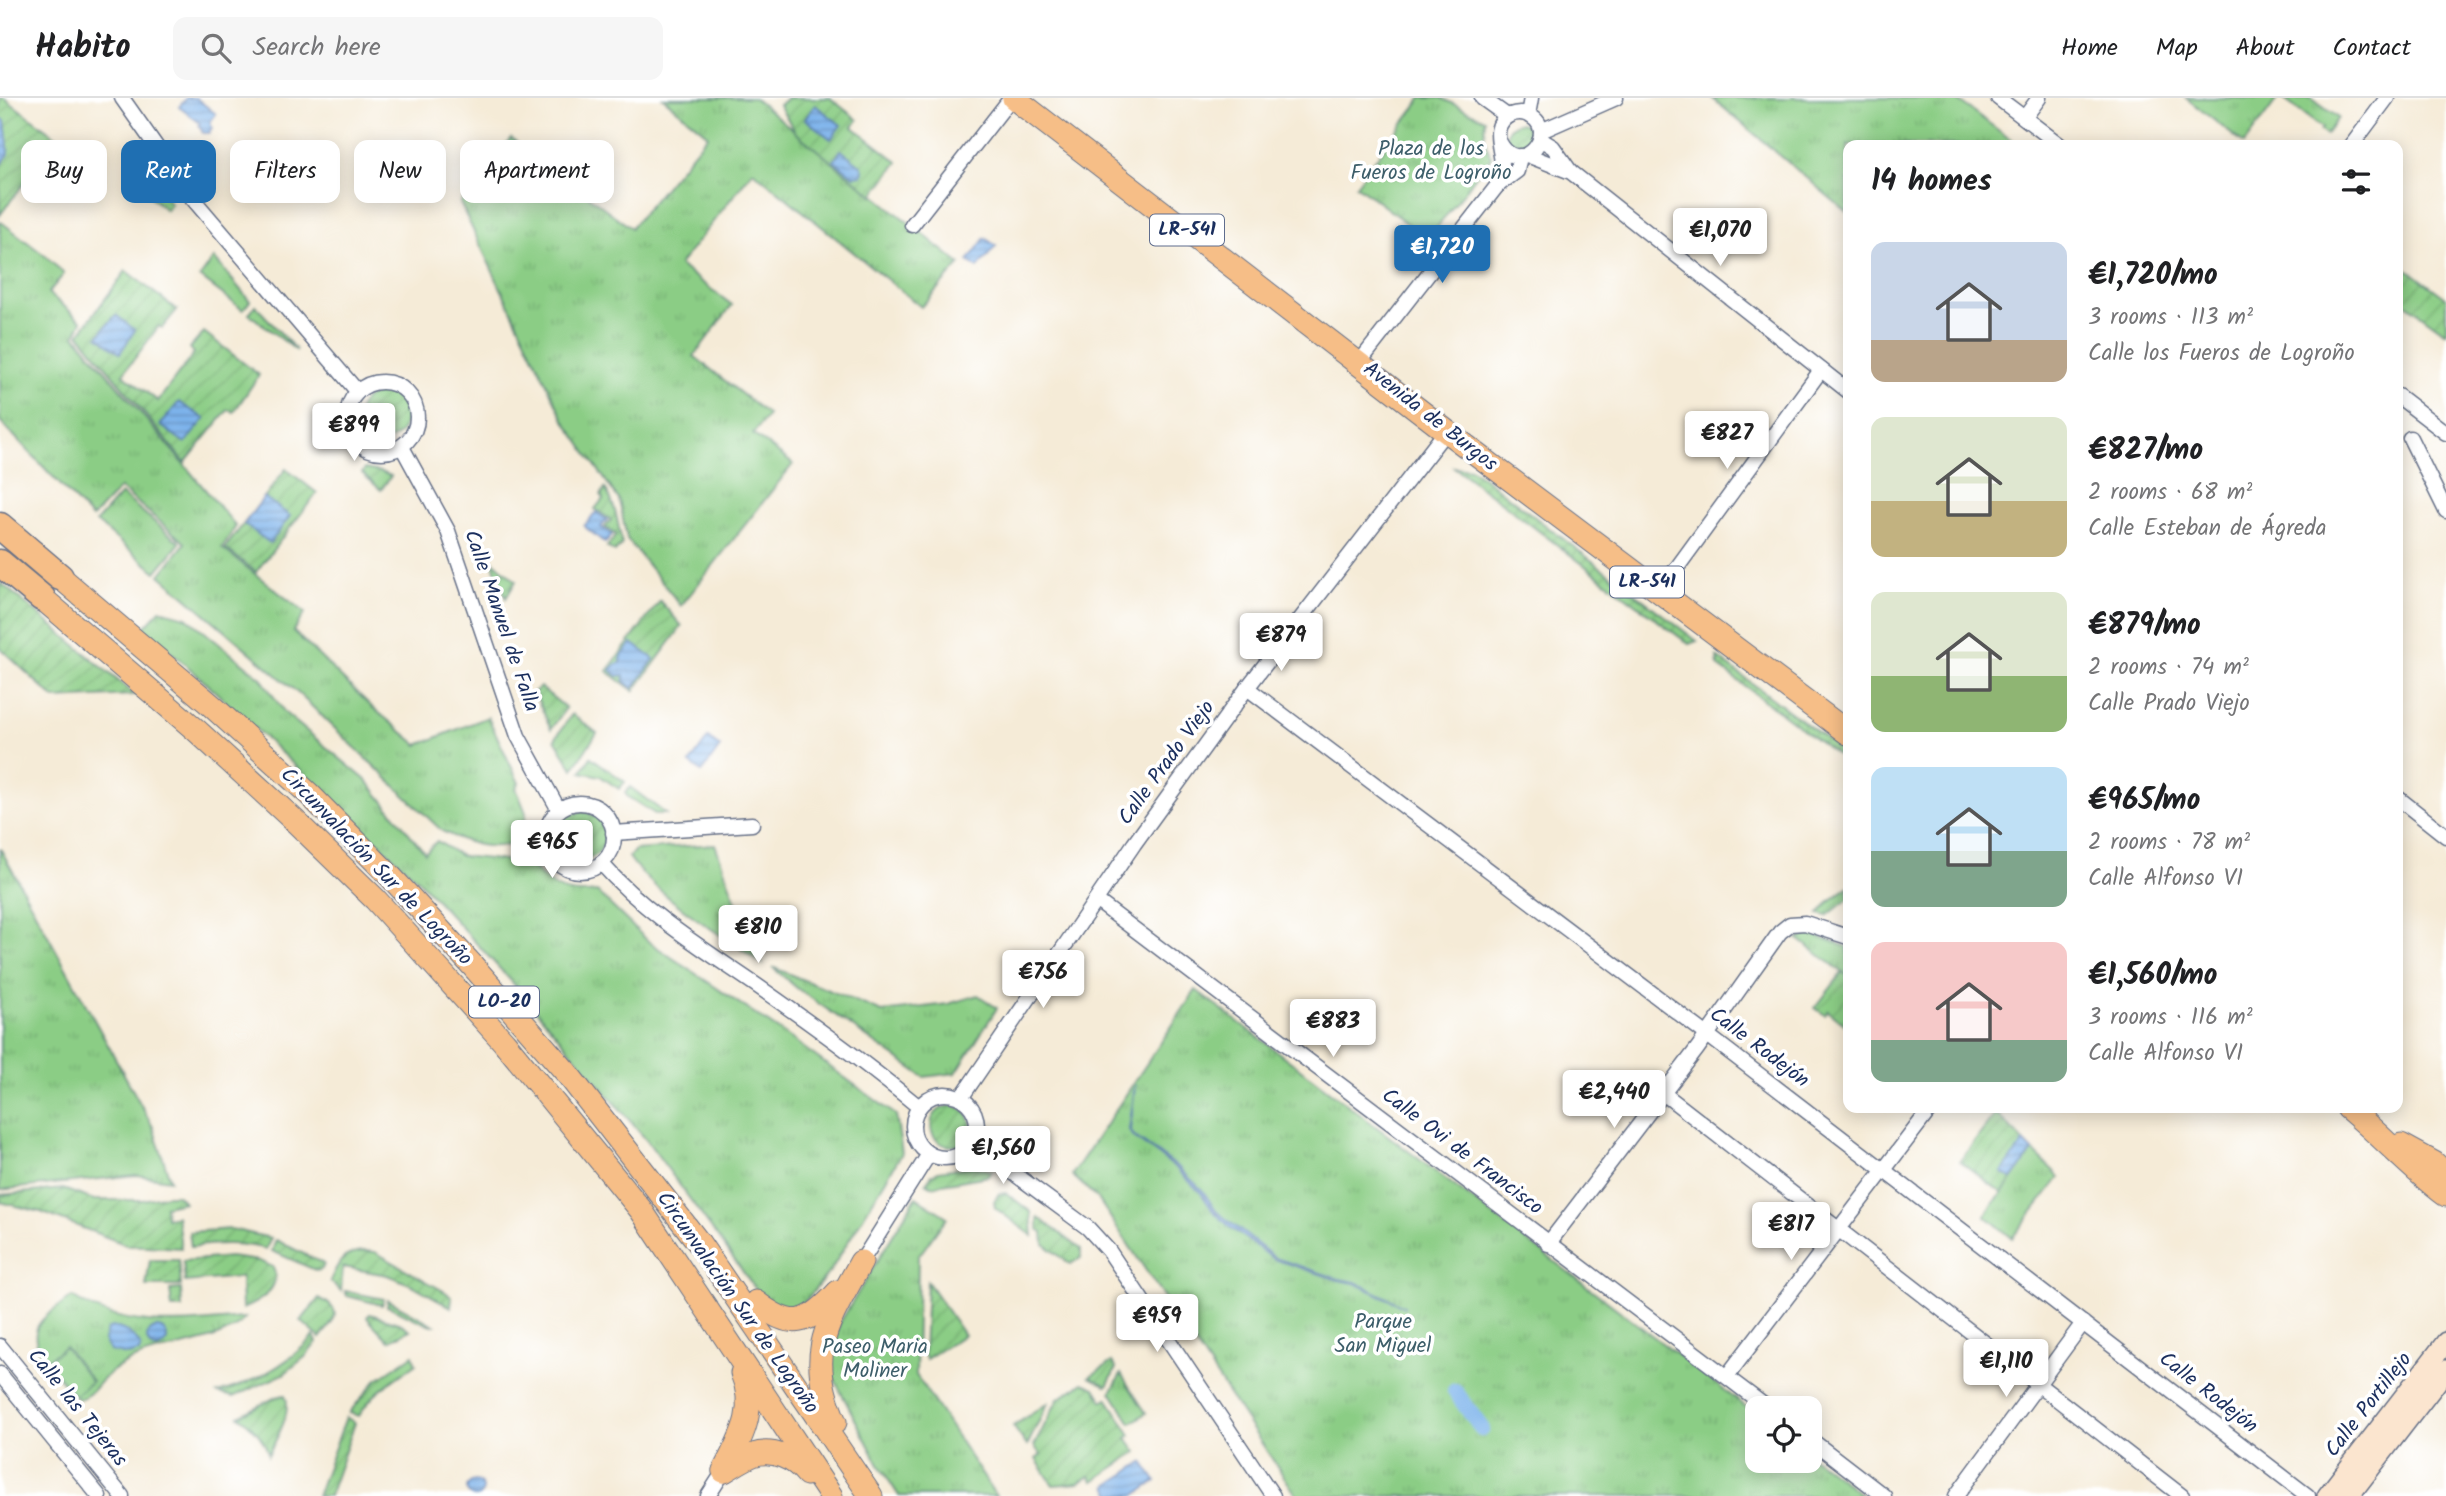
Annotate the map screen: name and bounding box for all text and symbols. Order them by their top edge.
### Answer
search box [173,17,663,80]
text: Habito [35,22,131,75]
text: Search here [253,27,381,69]
icon: search [197,29,235,67]
text: Home [2061,29,2118,68]
text: Map [2156,29,2198,68]
text: About [2236,29,2294,68]
text: Contact [2332,29,2411,68]
park label: Plaza de los Fueros de Logroño [1351,133,1511,190]
chip: Buy [21,140,107,203]
chip: Rent [121,140,216,203]
chip: Filters [230,140,340,203]
chip: New [354,140,446,203]
chip: Apartment [460,140,614,203]
text: 14 homes [1871,158,1992,206]
icon: filters [2337,163,2375,201]
pin: €1,070 [1663,208,1777,268]
text: €1,070 [1689,213,1751,249]
road number: LR-541 [1150,214,1224,246]
pin: €1,720 [1385,226,1499,285]
text: €1,720 [1410,230,1474,266]
text: €1,720/mo [2088,252,2218,300]
icon: home [1927,270,2011,354]
text: 3 rooms · 113 m² [2088,300,2253,336]
text: Calle los Fueros de Logroño [2088,336,2355,372]
street label: Avenida de Burgos [1356,354,1505,480]
pin: €899 [313,404,395,463]
text: €899 [328,408,380,444]
pin: €827 [1686,412,1768,471]
text: €827 [1701,416,1753,452]
text: €827/mo [2088,427,2203,475]
icon: home [1927,445,2011,529]
text: 2 rooms · 68 m² [2088,475,2252,511]
text: Calle Esteban de Ágreda [2088,511,2326,547]
street label: Calle Manuel de Falla [454,526,548,716]
road number: LR-541 [1610,566,1684,597]
text: €879/mo [2088,602,2201,650]
pin: €879 [1240,614,1322,673]
text: €879 [1256,618,1306,654]
icon: home [1927,620,2011,704]
text: 2 rooms · 74 m² [2088,650,2249,686]
text: Calle Prado Viejo [2088,686,2250,722]
street label: Calle Prado Viejo [1110,694,1224,832]
street label: Circunvalación Sur de Logroño [272,760,480,974]
text: €965/mo [2088,777,2200,825]
icon: home [1927,795,2011,879]
pin: €965 [511,820,593,880]
text: €965 [527,825,577,861]
text: 2 rooms · 78 m² [2088,825,2250,861]
text: Calle Alfonso VI [2088,861,2243,897]
pin: €810 [717,906,799,965]
text: €810 [735,910,781,946]
pin: €756 [1002,950,1084,1010]
text: €1,560/mo [2088,952,2217,1000]
text: €756 [1018,955,1068,991]
icon: home [1927,970,2011,1054]
road number: LO-20 [469,986,539,1018]
street label: Calle Rodejón [1702,999,1816,1097]
pin: €883 [1292,1000,1374,1059]
text: 3 rooms · 116 m² [2088,1000,2253,1036]
text: €883 [1306,1004,1360,1040]
text: Calle Alfonso VI [2088,1036,2243,1072]
pin: €2,440 [1557,1070,1671,1130]
text: €2,440 [1579,1075,1649,1111]
street label: Calle Ovi de Francisco [1374,1080,1550,1224]
pin: €1,560 [946,1126,1060,1186]
text: €1,560 [971,1131,1035,1167]
street label: Circunvalación Sur de Logroño [647,1185,827,1421]
pin: €817 [1750,1202,1832,1262]
text: €817 [1768,1207,1814,1243]
pin: €959 [1116,1294,1198,1354]
text: €959 [1132,1299,1182,1335]
park label: Parque San Miguel [1335,1306,1431,1363]
park label: Paseo Maria Moliner [822,1331,928,1388]
pin: €1,110 [1949,1340,2063,1399]
street label: Calle las Tejeras [19,1342,135,1474]
text: €1,110 [1979,1344,2033,1380]
street label: Calle Rodejón [2151,1344,2265,1442]
street label: Calle Portillejo [2317,1345,2421,1465]
map controls [1745,1396,1822,1473]
button: locate [1745,1396,1822,1473]

